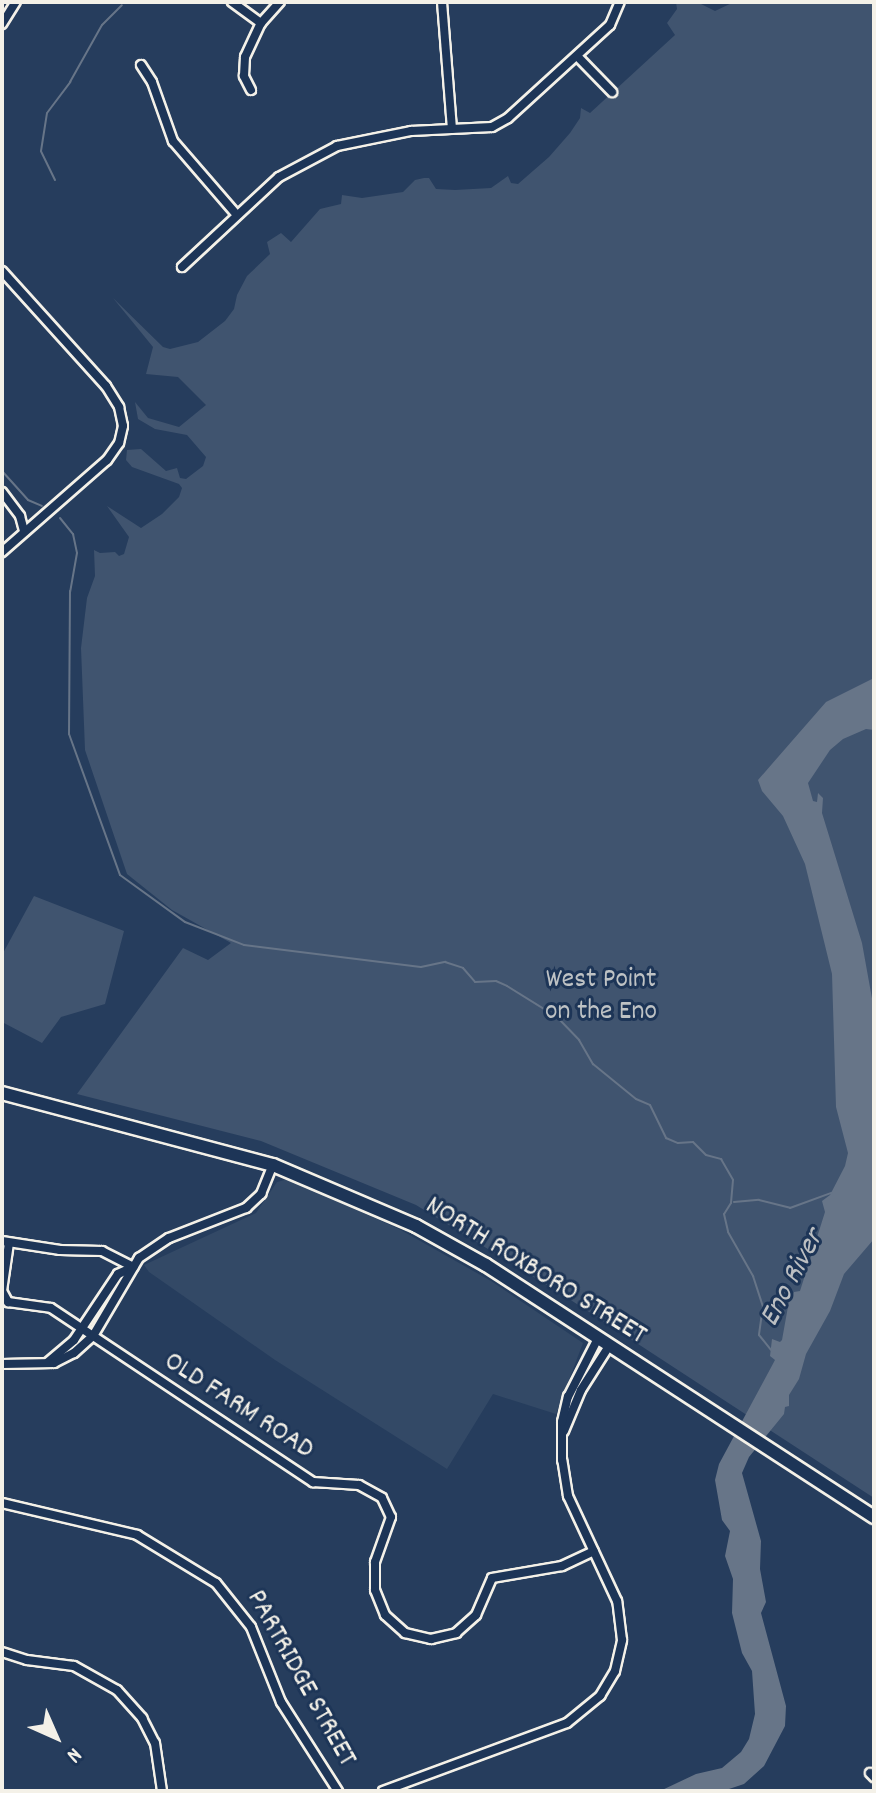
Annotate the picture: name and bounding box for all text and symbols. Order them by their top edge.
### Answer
park label: West Point on the Eno [545,964,657,1030]
street label: NORTH ROXBORO STREET [418,1190,652,1354]
water label: Eno River [754,1224,834,1334]
street label: OLD FARM ROAD [157,1346,319,1468]
street label: PARTRIDGE STREET [238,1585,362,1773]
north arrow [16,1697,96,1777]
text: N [59,1740,88,1769]

